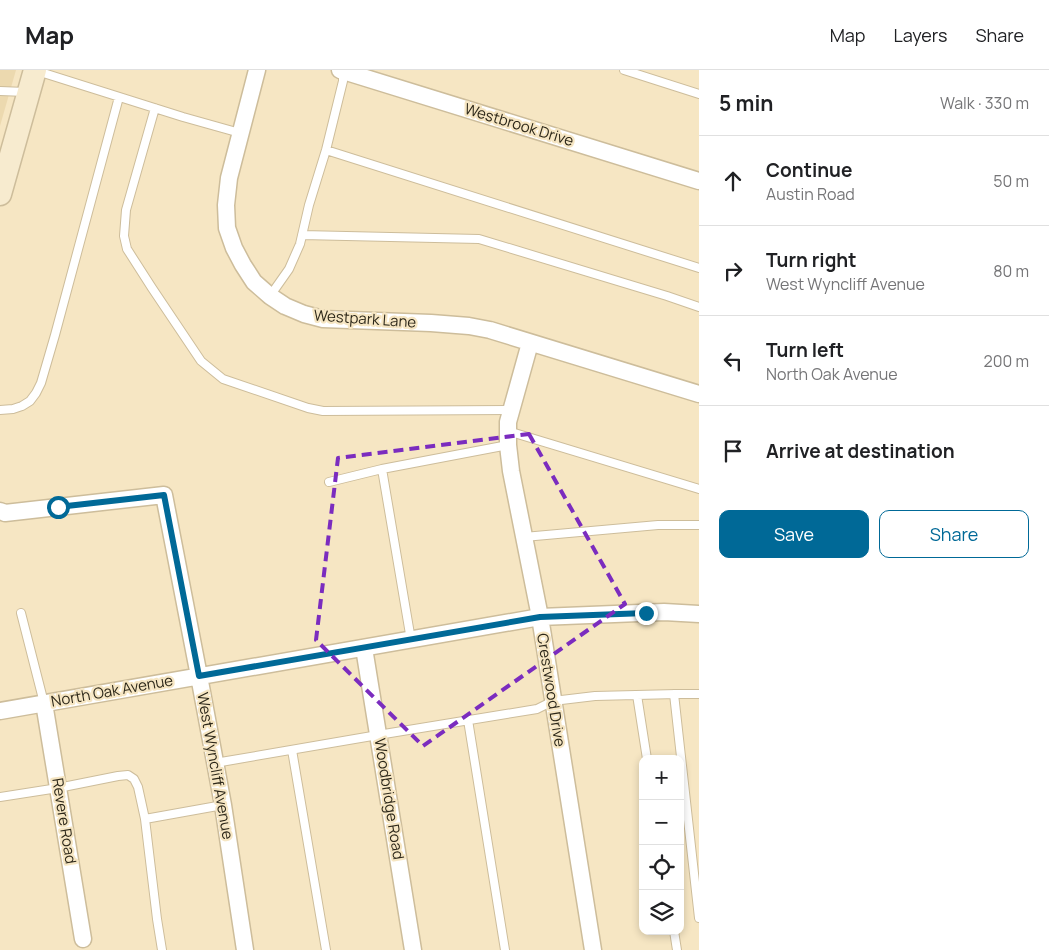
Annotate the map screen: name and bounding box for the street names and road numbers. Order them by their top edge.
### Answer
street label: Westbrook Drive [462,98,577,151]
street label: Westpark Lane [313,304,417,333]
street label: Crestwood Drive [532,632,571,748]
street label: North Oak Avenue [49,669,175,712]
street label: West Wyncliff Avenue [192,691,239,841]
street label: Woodbridge Road [370,737,409,861]
street label: Revere Road [47,777,82,865]

